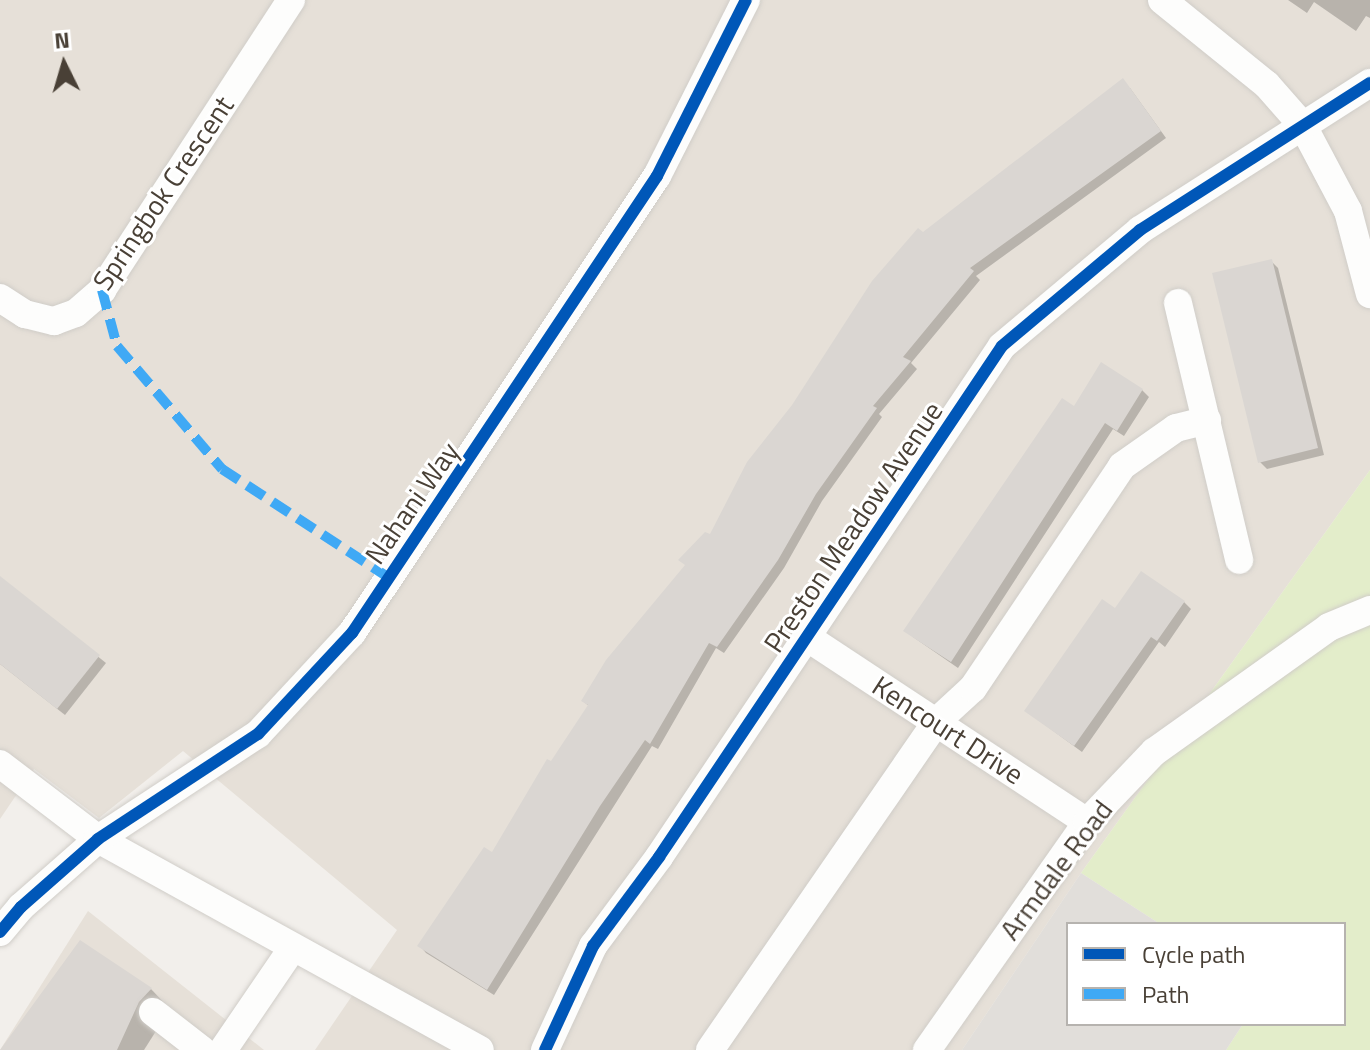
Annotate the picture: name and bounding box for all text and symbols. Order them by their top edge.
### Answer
text: N [53,22,71,58]
north arrow [24,24,104,104]
street label: Springbok Crescent [86,90,240,296]
street label: Preston Meadow Avenue [757,395,949,659]
street label: Nahani Way [358,436,466,570]
street label: Kencourt Drive [866,669,1030,791]
street label: Armdale Road [993,794,1119,946]
legend [1066,922,1346,1026]
text: Cycle path [1142,936,1245,972]
text: Path [1142,976,1189,1012]

